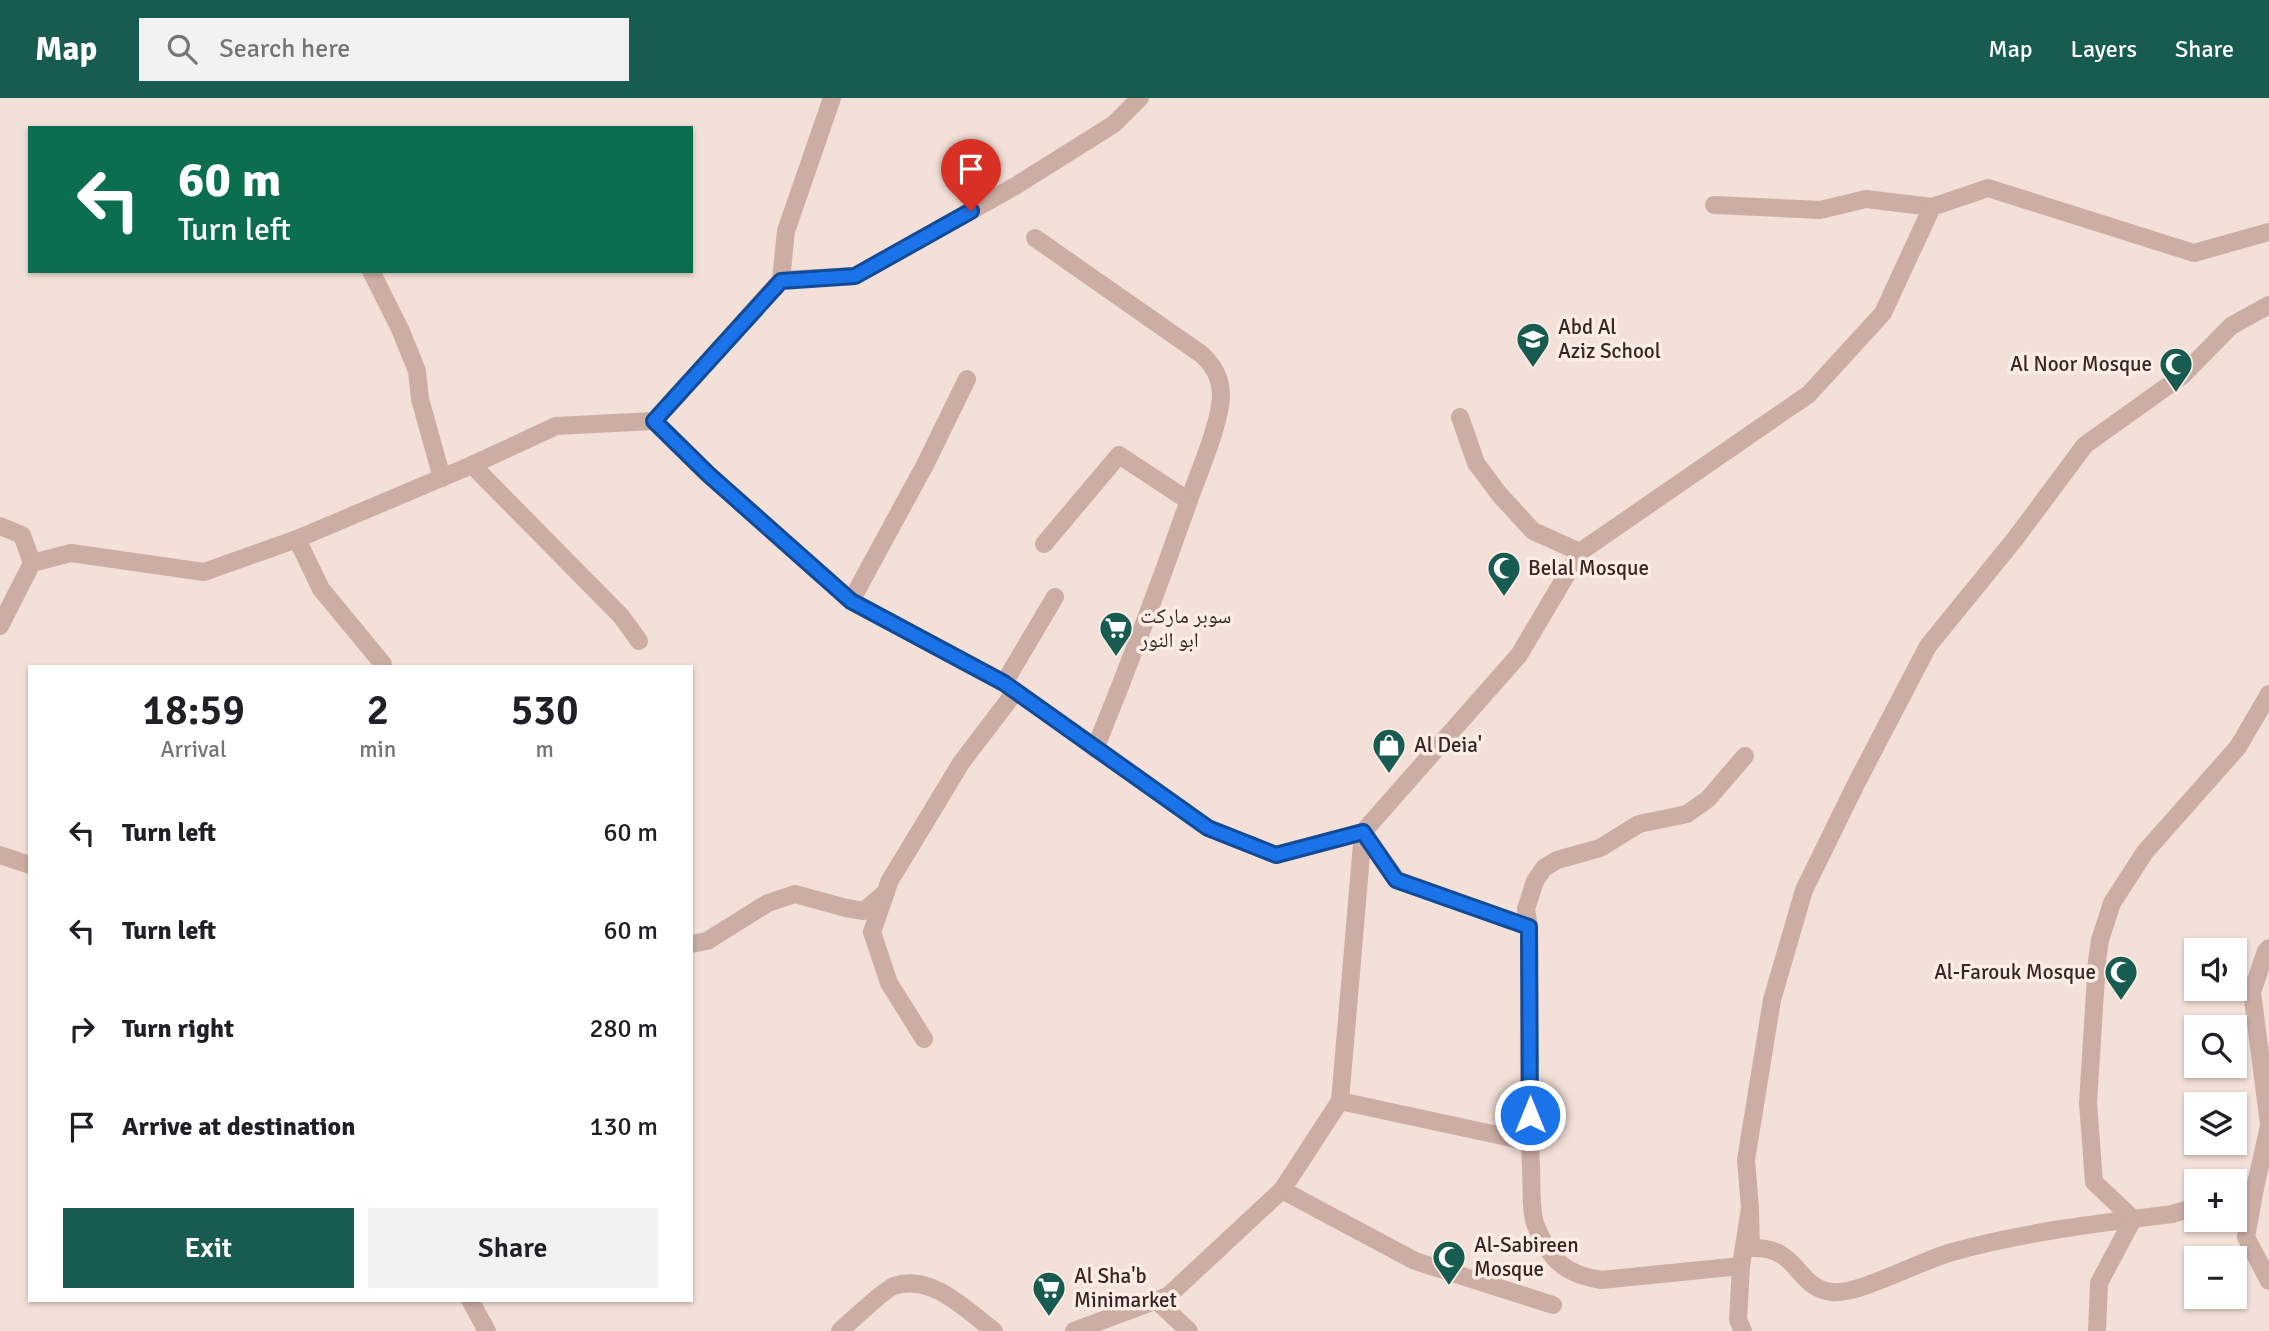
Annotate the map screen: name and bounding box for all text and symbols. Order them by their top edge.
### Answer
search box [139,18,629,81]
text: Map [35,29,97,70]
icon: search [163,30,201,68]
text: Search here [219,33,350,65]
text: Map [1988,34,2033,64]
text: Layers [2071,34,2137,64]
text: Share [2175,34,2234,64]
pin [941,139,1001,211]
text: 60 m [178,150,281,210]
icon: arrive [952,150,990,188]
icon: left [63,154,154,245]
text: Turn left [178,210,291,249]
place label: Abd Al Aziz School [1558,314,1661,364]
school or university icon: Abd Al Aziz School [1514,320,1552,369]
mosque icon: Al Noor Mosque [2157,345,2195,394]
place label: Al Noor Mosque [2010,351,2152,377]
mosque icon: Belal Mosque [1485,549,1523,598]
place label: Belal Mosque [1528,555,1649,581]
place label: سوبر ماركت ابو النور [1139,603,1231,653]
supermarket icon: سوبر ماركت ابو النور [1097,609,1135,658]
text: 18:59 [142,685,245,736]
text: 2 [366,685,389,736]
text: 530 [511,685,579,736]
shop icon: Al Deia' [1370,726,1408,775]
place label: Al Deia' [1414,732,1482,758]
text: Arrival [160,735,227,764]
text: min [359,735,396,764]
text: m [535,735,554,764]
icon: left [63,814,101,852]
text: Turn left [122,817,216,849]
text: 60 m [603,817,658,849]
icon: left [63,912,101,950]
text: Turn left [122,915,216,947]
text: 60 m [603,915,658,947]
map controls [2184,938,2247,1309]
button: sound [2184,938,2247,1001]
mosque icon: Al-Farouk Mosque [2102,953,2140,1002]
place label: Al-Farouk Mosque [1934,959,2096,985]
icon: right [63,1010,101,1048]
text: Turn right [122,1013,234,1045]
text: 280 m [589,1013,658,1045]
button: search [2184,1015,2247,1078]
position arrow [1493,1078,1567,1152]
button: layers [2184,1092,2247,1155]
icon: arrive [63,1108,101,1146]
text: Arrive at destination [122,1111,355,1143]
text: 130 m [589,1111,658,1143]
button: + [2184,1169,2247,1232]
button: Exit [63,1208,354,1288]
button: Share [368,1208,658,1288]
place label: Al-Sabireen Mosque [1474,1232,1579,1282]
mosque icon: Al-Sabireen Mosque [1430,1238,1468,1287]
button: − [2184,1246,2247,1309]
place label: Al Sha'b Minimarket [1074,1263,1177,1313]
supermarket icon: Al Sha'b Minimarket [1030,1269,1068,1318]

